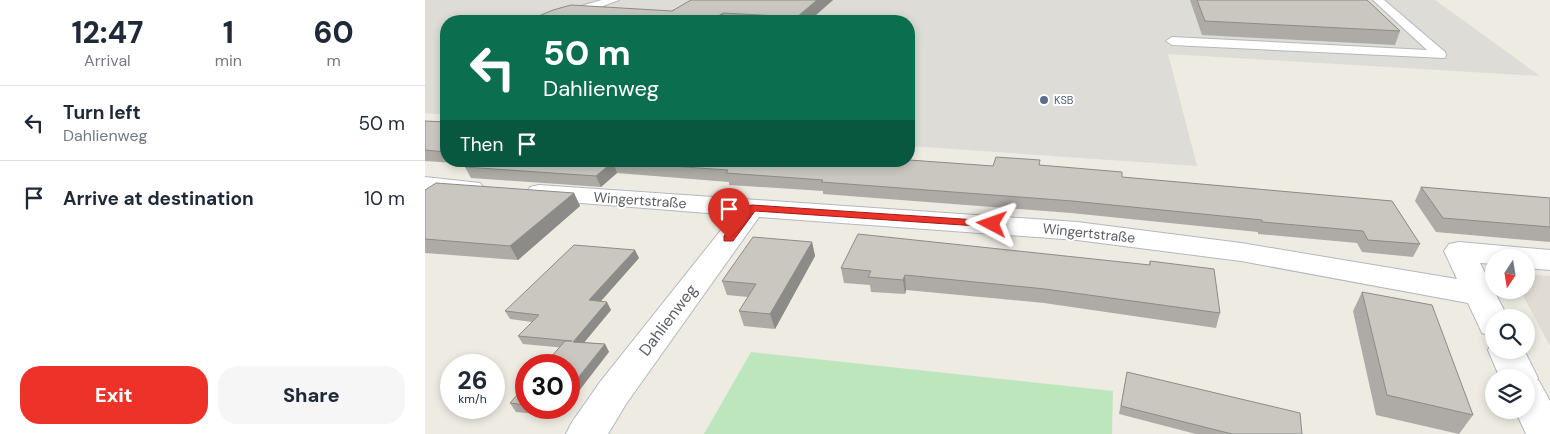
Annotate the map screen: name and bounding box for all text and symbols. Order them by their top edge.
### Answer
text: 12:47 [71,13,143,52]
text: 1 [223,13,234,52]
text: 60 [313,13,354,52]
text: 50 m [543,30,631,76]
icon: left [460,35,525,100]
text: Arrival [84,50,131,71]
text: min [215,50,242,71]
text: m [326,50,341,71]
text: Dahlienweg [543,74,659,103]
place label: KSB [1054,93,1074,107]
marker: KSB [1038,94,1050,106]
text: Turn left [63,100,141,125]
icon: left [20,109,48,137]
text: 50 m [358,111,405,136]
text: Dahlienweg [63,125,147,146]
icon: arrive [513,130,541,158]
text: Then [460,132,503,157]
icon: arrive [20,184,48,212]
text: Arrive at destination [63,186,254,211]
text: 10 m [364,186,405,211]
street label: Wingertstraße [593,188,687,212]
pin [708,188,750,239]
icon: arrive [715,195,743,223]
position arrow [965,197,1017,249]
street label: Wingertstraße [1042,219,1136,247]
north arrow [1485,249,1535,299]
map controls [1485,249,1535,419]
street label: Dahlienweg [634,280,702,360]
button: search [1485,309,1535,359]
speed limit sign: 30 [515,354,580,419]
text: 26 [457,364,488,397]
button: Exit [20,366,208,424]
button: Share [218,366,405,424]
button: layers [1485,369,1535,419]
text: km/h [458,391,487,407]

